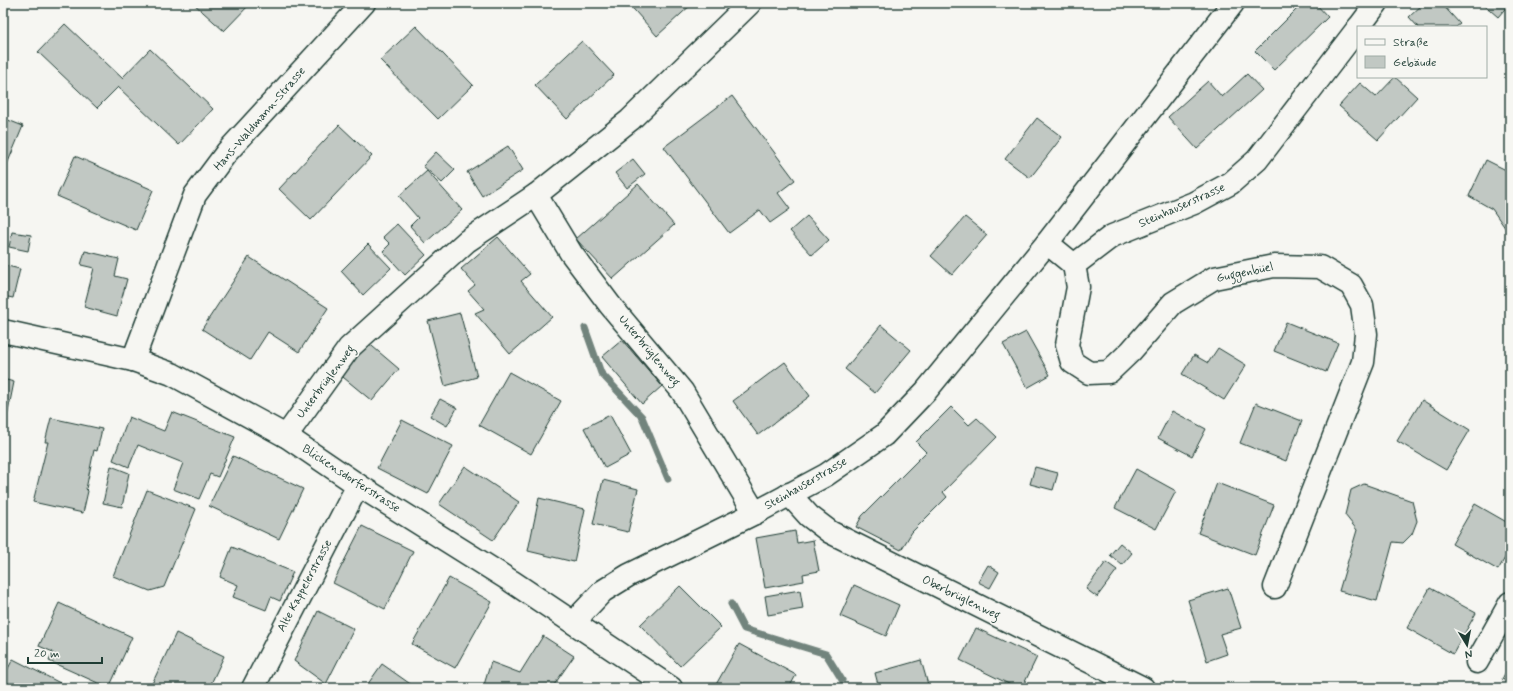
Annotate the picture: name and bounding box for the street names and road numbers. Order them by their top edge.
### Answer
street label: Hans-Waldmann-Strasse [210,64,310,174]
street label: Steinhauserstrasse [1136,180,1228,232]
street label: Guggenbüel [1215,259,1275,288]
street label: Unterbrüglenweg [614,312,684,391]
street label: Unterbrüglenweg [293,342,360,423]
street label: Blickensdorferstrasse [299,441,403,517]
street label: Steinhauserstrasse [762,454,850,514]
street label: Alte Kappelerstrasse [274,537,336,635]
street label: Oberbrüglenweg [919,572,1003,625]

